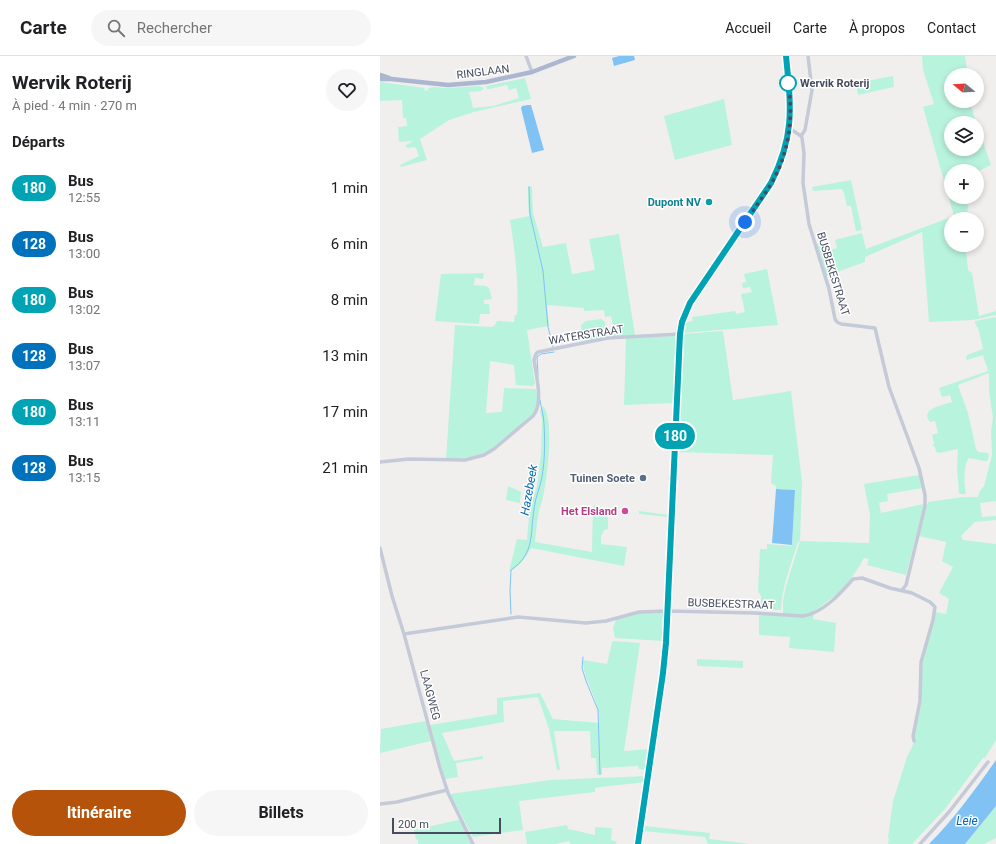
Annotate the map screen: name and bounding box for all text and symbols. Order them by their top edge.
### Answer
search box [91,10,371,46]
text: Carte [20,16,67,39]
icon: search [105,17,127,39]
text: Rechercher [137,19,212,37]
text: Accueil [725,20,771,36]
text: Carte [793,20,827,36]
text: À propos [849,20,905,36]
text: Contact [927,20,976,36]
street label: RINGLAAN [456,62,510,82]
north arrow [944,68,984,108]
map controls [944,68,984,252]
button: heart [326,69,368,111]
text: Wervik Roterij [12,71,132,94]
marker: Wervik Roterij [779,74,797,92]
place label: Wervik Roterij [800,77,869,90]
text: À pied · 4 min · 270 m [12,98,137,113]
button: layers [944,116,984,156]
text: Départs [12,133,65,151]
button: + [944,164,984,204]
text: Bus [68,172,94,190]
text: 1 min [331,179,368,197]
text: 180 [22,180,46,196]
text: 12:55 [68,190,100,205]
place label: Dupont NV [648,196,702,209]
marker: Dupont NV [704,197,714,207]
your location [735,212,755,232]
button: − [944,212,984,252]
text: Bus [68,228,94,246]
street label: BUSBEKESTRAAT [814,231,852,318]
text: 6 min [331,235,368,253]
text: 128 [22,236,46,252]
text: 13:00 [68,246,100,261]
text: Bus [68,284,94,302]
text: 8 min [331,291,368,309]
text: 180 [22,292,46,308]
text: 13:02 [68,302,100,317]
street label: WATERSTRAAT [548,323,625,347]
text: Bus [68,340,94,358]
text: 13 min [322,347,368,365]
text: 128 [22,348,46,364]
text: 13:07 [68,358,100,373]
text: Bus [68,396,94,414]
text: 17 min [322,403,368,421]
text: 180 [22,404,46,420]
text: 13:11 [68,414,100,429]
line badge: 180 [652,423,698,449]
text: 180 [663,428,687,444]
text: Bus [68,452,94,470]
text: 21 min [322,459,368,477]
text: 128 [22,460,46,476]
water label: Hazebeek [518,462,541,516]
text: 13:15 [68,470,100,485]
place label: Tuinen Soete [570,472,635,485]
marker: Tuinen Soete [638,473,648,483]
place label: Het Elsland [561,505,617,518]
marker: Het Elsland [620,506,630,516]
street label: BUSBEKESTRAAT [687,596,775,612]
street label: LAAGWEG [417,669,443,721]
button: Itinéraire [12,790,186,836]
button: Billets [194,790,368,836]
water label: Leie [956,814,978,828]
scale bar [392,816,501,835]
text: 200 m [398,818,429,831]

